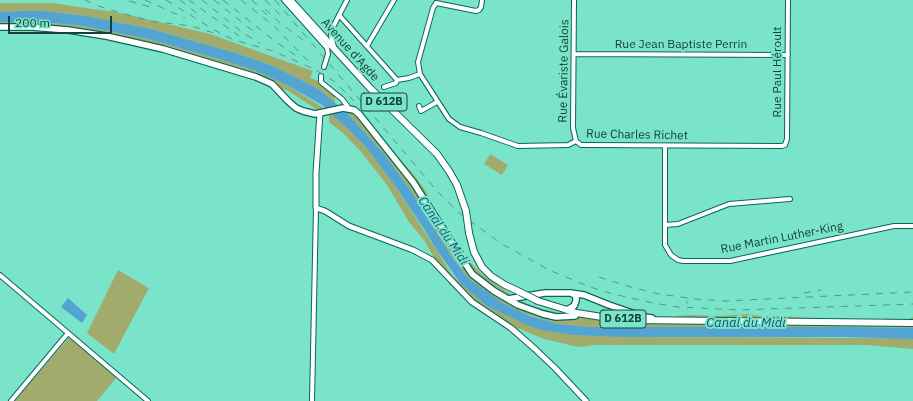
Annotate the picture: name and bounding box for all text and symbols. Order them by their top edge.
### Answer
scale bar [10,8,114,34]
text: 200 m [15,15,50,30]
street label: Avenue d'Agde [318,16,382,84]
street label: Rue Évariste Galois [556,19,572,123]
street label: Rue Paul Héroult [771,27,785,117]
street label: Rue Jean Baptiste Perrin [615,38,747,52]
road number: D 612B [361,93,407,111]
street label: Rue Charles Richet [586,127,688,143]
water label: Canal du Midi [414,194,472,268]
street label: Rue Martin Luther-King [720,219,844,257]
road number: D 612B [600,310,646,328]
water label: Canal du Midi [706,315,786,331]

